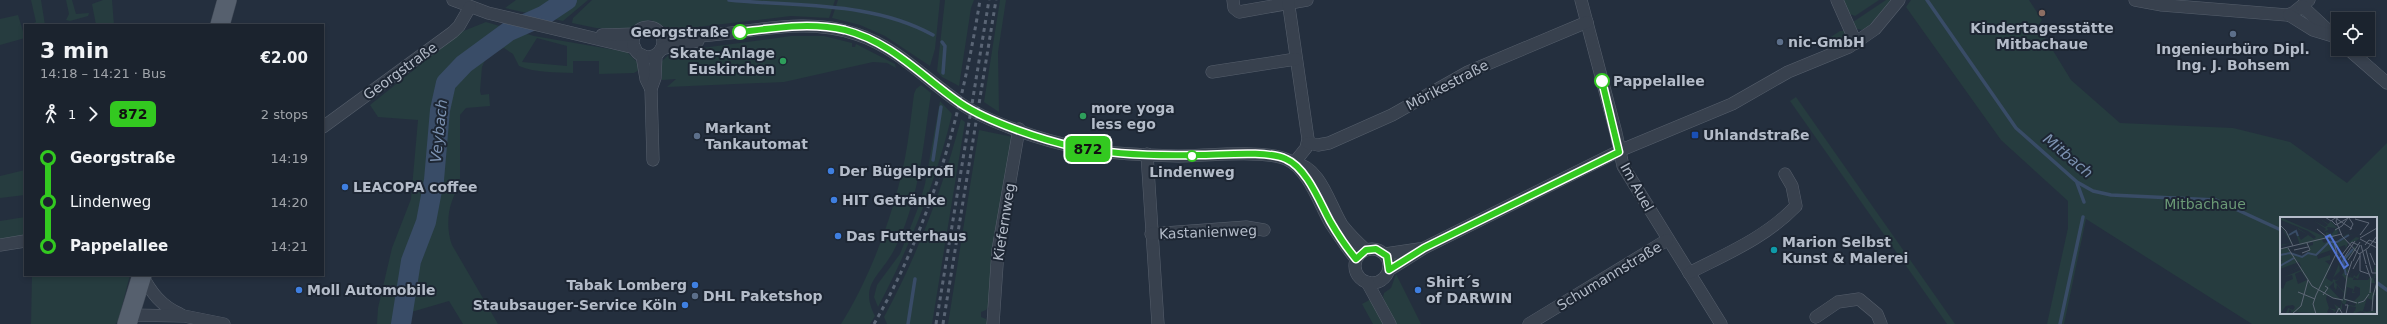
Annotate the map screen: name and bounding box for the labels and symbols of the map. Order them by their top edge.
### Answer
marker: Kindertagesstätte Mitbachaue [2037,8,2047,18]
place label: Kindertagesstätte Mitbachaue [1970,20,2114,52]
place label: Georgstraße [631,24,729,40]
marker: Georgstraße [732,24,748,40]
marker: Ingenieurbüro Dipl. Ing. J. Bohsem [2228,29,2238,39]
place label: nic-GmbH [1788,34,1865,50]
marker: nic-GmbH [1775,37,1785,47]
street label: Georgstraße [360,39,440,103]
place label: Ingenieurbüro Dipl. Ing. J. Bohsem [2156,41,2310,73]
place label: Skate-Anlage Euskirchen [670,45,775,77]
marker: Skate-Anlage Euskirchen [778,56,788,66]
street label: Mörikestraße [1403,57,1491,113]
marker: Pappelallee [1594,73,1610,89]
place label: Pappelallee [1613,73,1705,89]
water label: Veybach [427,98,451,164]
place label: more yoga less ego [1091,100,1175,132]
marker: more yoga less ego [1078,111,1088,121]
place label: Markant Tankautomat [705,120,808,152]
place label: Uhlandstraße [1703,127,1810,143]
marker: Uhlandstraße [1690,130,1700,140]
water label: Mitbach [2039,130,2097,182]
marker: Markant Tankautomat [692,131,702,141]
line badge: 872 [1065,136,1111,162]
marker: Lindenweg [1186,150,1198,162]
street label: Im Auel [1617,160,1657,214]
place label: Der Bügelprofi [839,163,954,179]
place label: Lindenweg [1149,164,1235,180]
marker: Der Bügelprofi [826,166,836,176]
place label: LEACOPA coffee [353,179,477,195]
marker: LEACOPA coffee [340,182,350,192]
street label: Kiefernweg [990,182,1018,262]
place label: HIT Getränke [842,192,946,208]
marker: HIT Getränke [829,195,839,205]
park label: Mitbachaue [2164,196,2246,212]
inset map [2280,217,2377,314]
street label: Kastanienweg [1159,222,1257,242]
place label: Das Futterhaus [846,228,967,244]
marker: Das Futterhaus [833,231,843,241]
place label: Marion Selbst Kunst & Malerei [1782,234,1908,266]
street label: Schumannstraße [1554,239,1664,313]
marker: Marion Selbst Kunst & Malerei [1769,245,1779,255]
place label: Shirt´s of DARWIN [1426,274,1512,306]
place label: Tabak Lomberg [567,277,687,293]
marker: Tabak Lomberg [690,280,700,290]
place label: Moll Automobile [307,282,435,298]
marker: Moll Automobile [294,285,304,295]
marker: Shirt´s of DARWIN [1413,285,1423,295]
place label: DHL Paketshop [703,288,823,304]
marker: DHL Paketshop [690,291,700,301]
place label: Staubsauger-Service Köln [473,297,677,313]
marker: Staubsauger-Service Köln [680,300,690,310]

